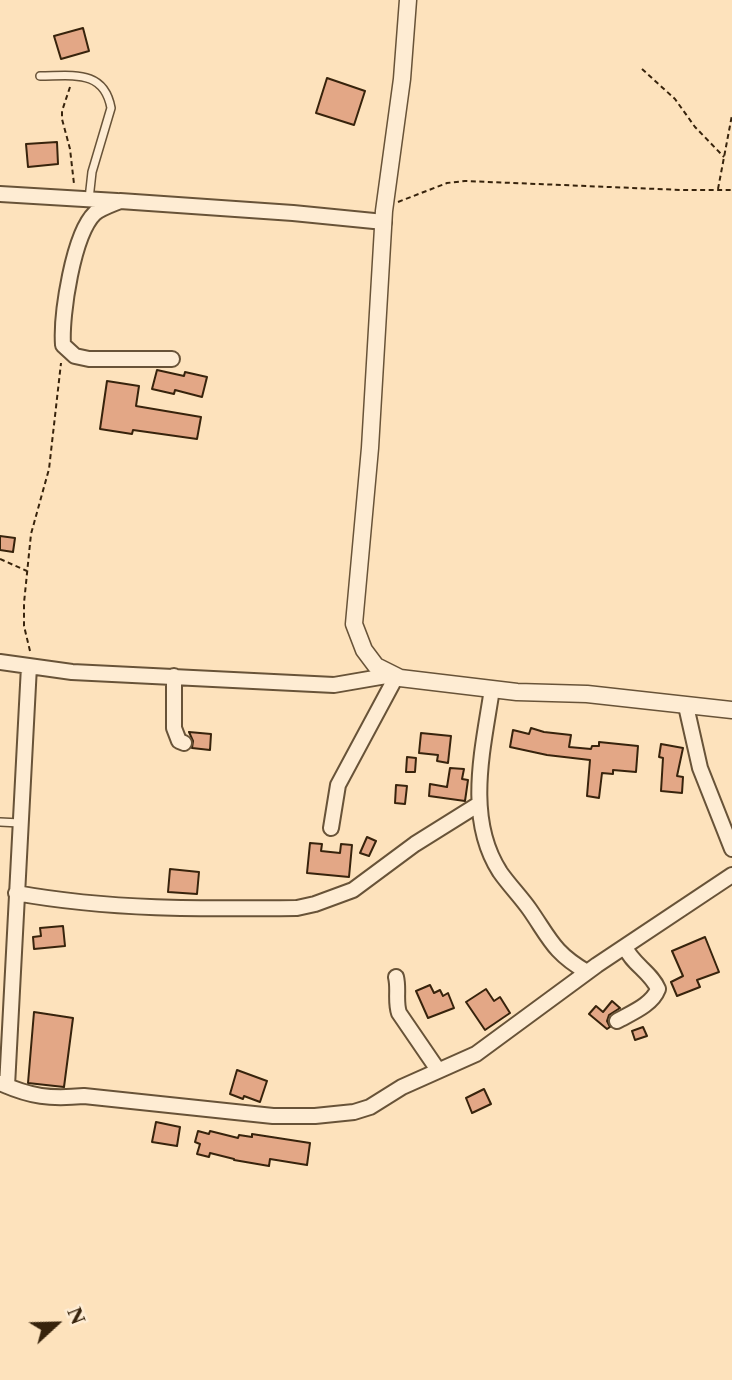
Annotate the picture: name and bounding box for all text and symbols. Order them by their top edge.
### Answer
north arrow [21,1289,91,1359]
text: N [62,1304,90,1328]

